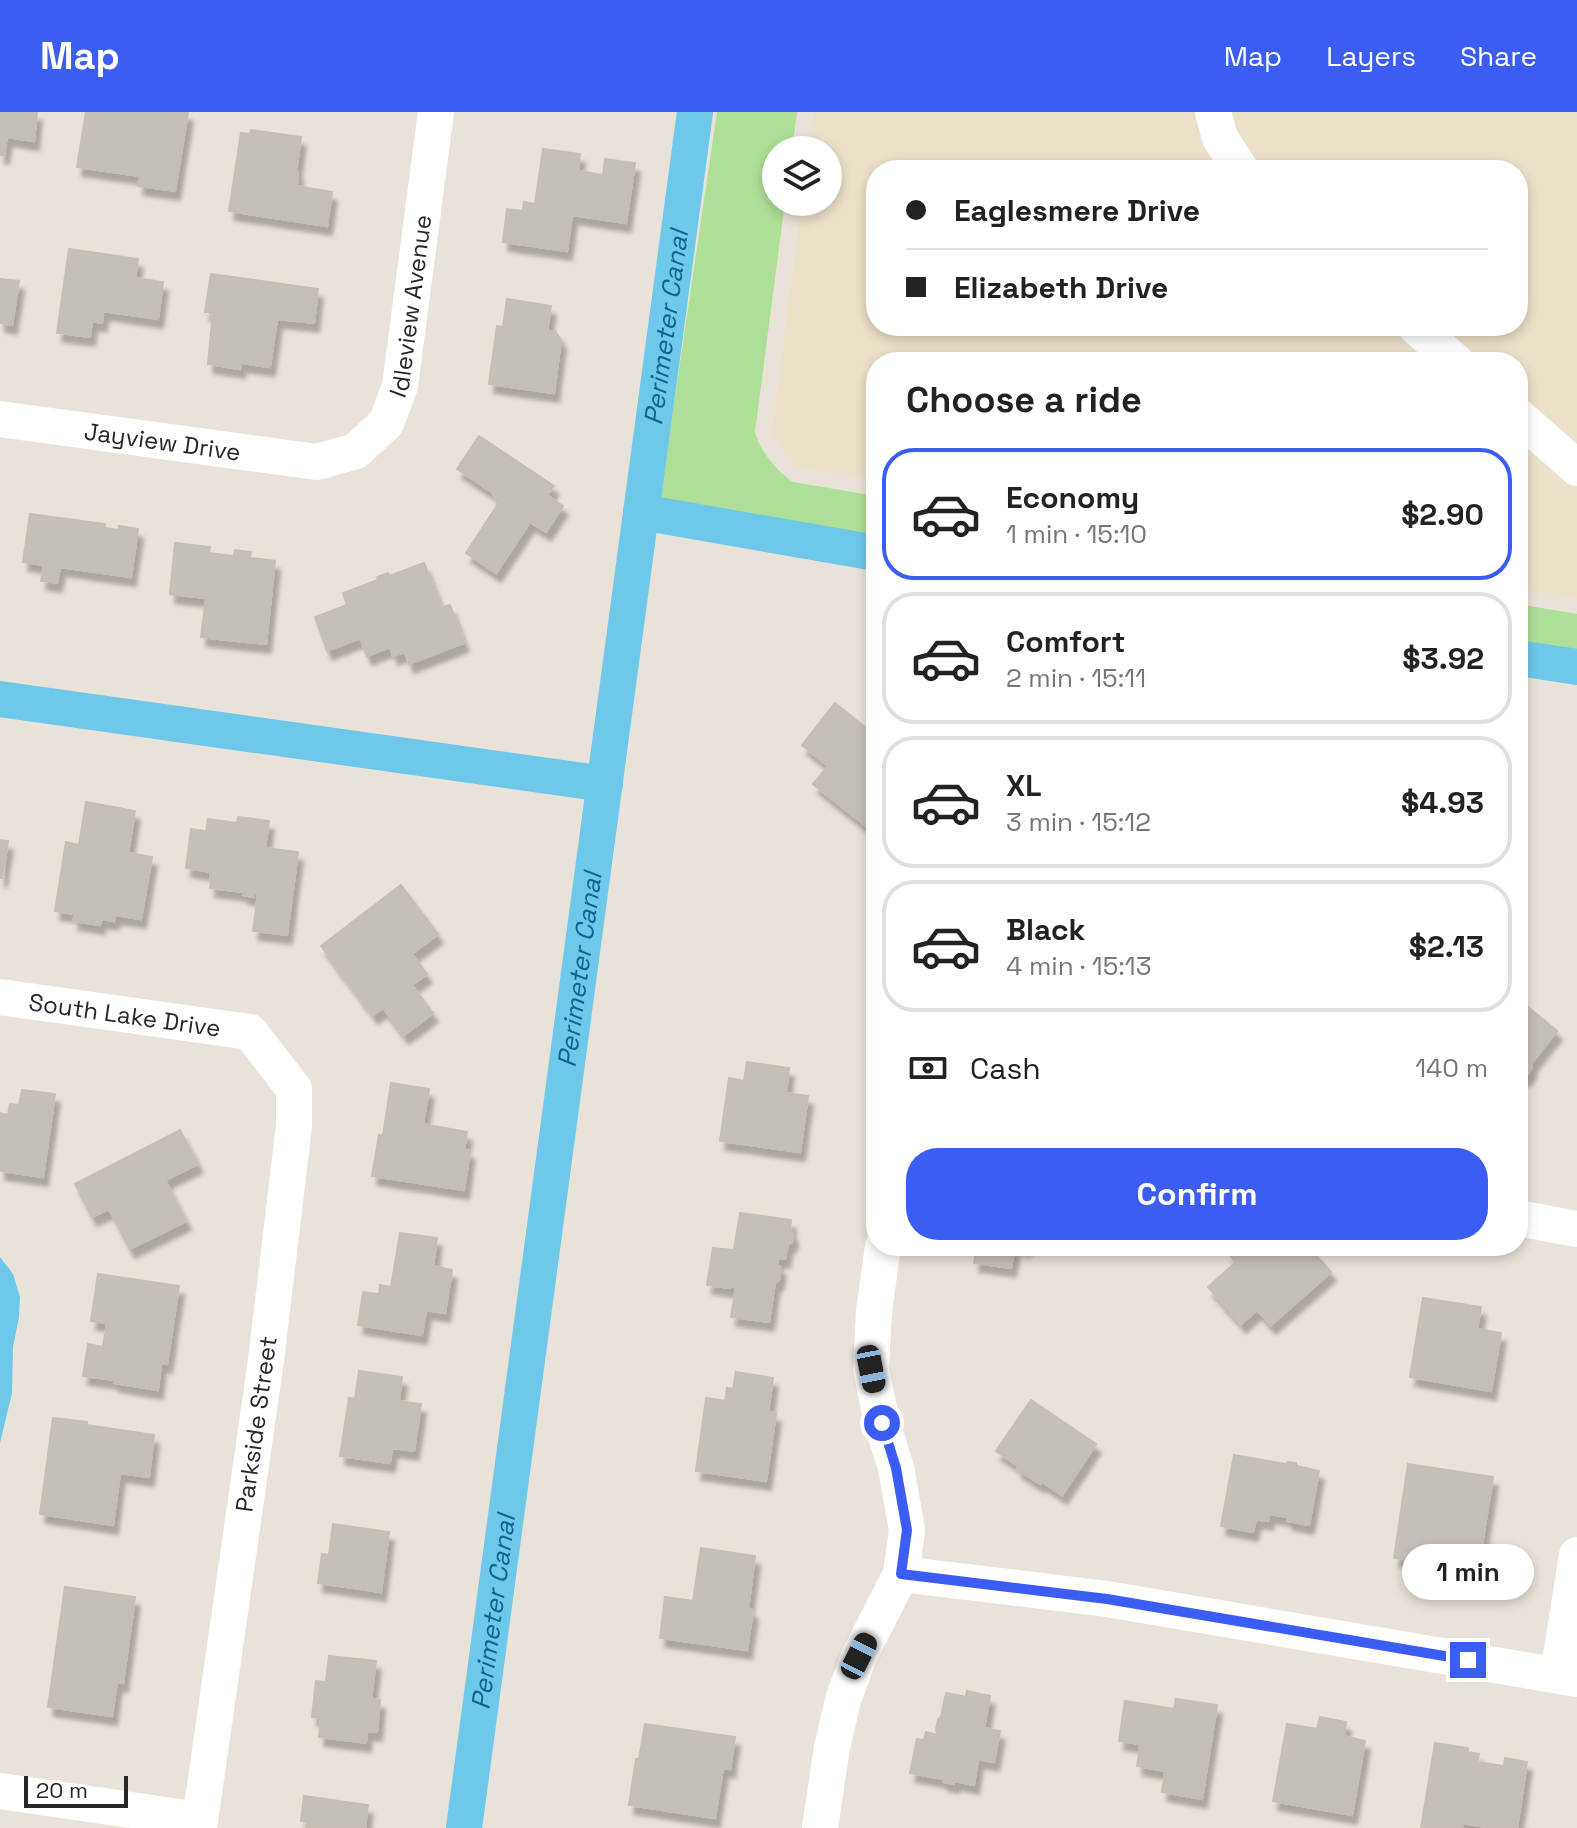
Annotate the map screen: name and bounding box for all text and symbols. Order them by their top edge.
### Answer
text: Map [40,32,120,80]
text: Map [1224,38,1282,74]
text: Layers [1326,38,1416,74]
text: Share [1460,38,1537,74]
map controls [762,136,842,216]
button: layers [762,136,842,216]
text: Eaglesmere Drive [954,191,1200,230]
street label: Idleview Avenue [382,213,438,402]
water label: Perimeter Canal [636,225,696,427]
text: Elizabeth Drive [954,268,1168,307]
text: Choose a ride [906,377,1142,423]
street label: Jayview Drive [82,415,243,467]
icon: car [910,478,982,550]
text: Economy [1006,478,1139,517]
text: $2.90 [1401,495,1484,534]
text: 1 min · 15:10 [1006,517,1147,551]
icon: car [910,622,982,694]
text: Comfort [1006,622,1125,661]
text: $3.92 [1402,639,1484,678]
text: 2 min · 15:11 [1006,661,1146,695]
icon: car [910,766,982,838]
text: XL [1006,766,1042,805]
text: $4.93 [1401,783,1484,822]
text: 3 min · 15:12 [1006,805,1151,839]
water label: Perimeter Canal [550,868,610,1069]
icon: car [910,910,982,982]
text: Black [1006,910,1085,949]
text: $2.13 [1409,927,1484,966]
text: 4 min · 15:13 [1006,949,1151,983]
street label: South Lake Drive [27,986,223,1043]
icon: cash [906,1046,950,1090]
text: Cash [970,1049,1041,1088]
text: 140 m [1415,1051,1488,1085]
button: Confirm [906,1148,1488,1240]
street label: Parkside Street [228,1334,284,1514]
car [855,1343,887,1395]
route start [864,1405,900,1441]
water label: Perimeter Canal [463,1510,523,1712]
callout: 1 min [1402,1544,1534,1600]
text: 1 min [1436,1555,1500,1589]
car [837,1629,881,1683]
route end [1450,1642,1486,1678]
scale bar [24,1772,128,1808]
text: 20 m [36,1776,88,1804]

